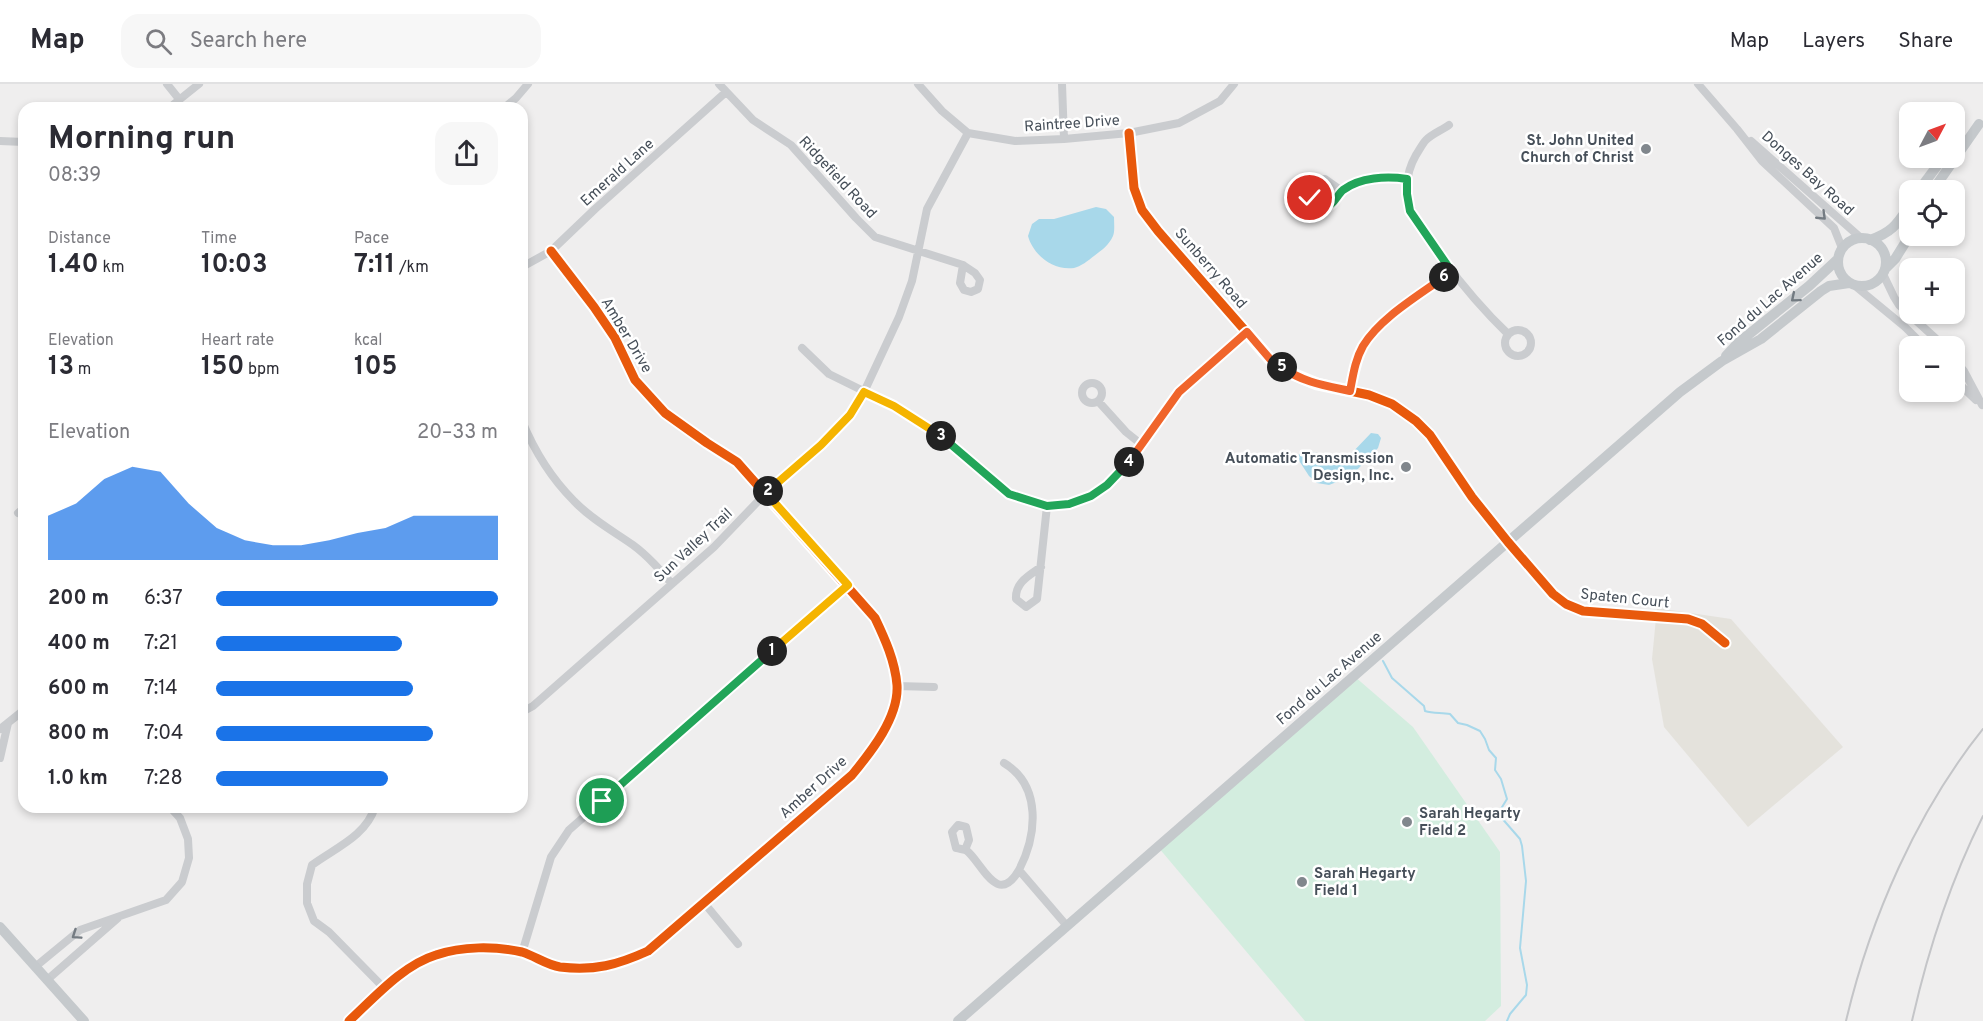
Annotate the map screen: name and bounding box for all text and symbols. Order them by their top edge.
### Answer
search box [121,14,541,68]
text: Map [30,23,85,59]
icon: search [142,25,175,58]
text: Search here [190,28,307,55]
text: Map [1730,28,1769,55]
text: Layers [1802,28,1865,55]
text: Share [1898,28,1953,55]
north arrow [1899,102,1965,168]
map controls [1899,102,1965,402]
street label: Raintree Drive [1024,112,1121,137]
text: Morning run [48,119,235,161]
button: share [435,122,498,185]
street label: Donges Bay Road [1757,128,1857,221]
place label: St. John United Church of Christ [1520,132,1634,168]
street label: Ridgefield Road [794,133,880,223]
street label: Emerald Lane [577,135,659,211]
marker: St. John United Church of Christ [1639,142,1653,156]
text: 08:39 [48,163,101,189]
pin [1284,172,1335,223]
button: locate [1899,180,1965,246]
icon: check [1293,181,1326,214]
one-way arrow [1815,209,1825,220]
street label: Sunberry Road [1170,225,1250,313]
text: Distance [48,229,111,249]
text: Time [201,229,237,249]
text: Pace [354,229,389,249]
text: 1.40 [48,249,99,282]
text: 10:03 [201,249,268,282]
text: 7:11 [354,249,395,282]
street label: Fond du Lac Avenue [1714,249,1828,351]
text: km [99,258,125,278]
text: /km [395,258,429,278]
button: + [1899,258,1965,324]
pin: 6 [1429,262,1459,292]
text: 6 [1439,267,1449,287]
one-way arrow [1791,291,1802,302]
street label: Amber Drive [596,295,656,377]
text: Elevation [48,331,114,351]
text: Heart rate [201,331,274,351]
text: kcal [354,331,382,351]
button: − [1899,336,1965,402]
text: 13 [48,351,74,384]
text: 150 [201,351,244,384]
text: 105 [354,351,397,384]
pin: 5 [1267,352,1297,382]
text: 5 [1277,357,1287,377]
text: m [74,360,91,380]
text: bpm [244,360,280,380]
text: Elevation [48,420,130,446]
text: 20–33 m [417,420,498,446]
pin: 3 [926,421,956,451]
text: 3 [936,426,946,446]
pin: 4 [1114,447,1144,477]
place label: Automatic Transmission Design, Inc. [1225,450,1394,486]
text: 4 [1124,452,1134,472]
marker: Automatic Transmission Design, Inc. [1399,460,1413,474]
pin: 2 [753,476,783,506]
text: 2 [763,481,773,501]
street label: Sun Valley Trail [651,505,737,587]
street label: Spaten Court [1579,585,1670,614]
text: 200 m [48,586,109,612]
text: 6:37 [144,586,183,612]
street label: Fond du Lac Avenue [1273,628,1387,730]
text: 400 m [48,631,110,657]
text: 7:21 [144,631,178,657]
pin: 1 [757,636,787,666]
text: 1 [769,641,775,661]
text: 600 m [48,676,109,702]
text: 7:14 [144,676,178,702]
text: 800 m [48,721,109,747]
text: 7:04 [144,721,183,747]
street label: Amber Drive [776,753,852,824]
text: 1.0 km [48,766,108,792]
text: 7:28 [144,766,183,792]
pin [576,775,627,826]
icon: arrive [585,784,618,817]
place label: Sarah Hegarty Field 2 [1419,805,1521,841]
marker: Sarah Hegarty Field 2 [1400,815,1414,829]
place label: Sarah Hegarty Field 1 [1314,865,1416,901]
marker: Sarah Hegarty Field 1 [1295,875,1309,889]
one-way arrow [71,927,82,938]

